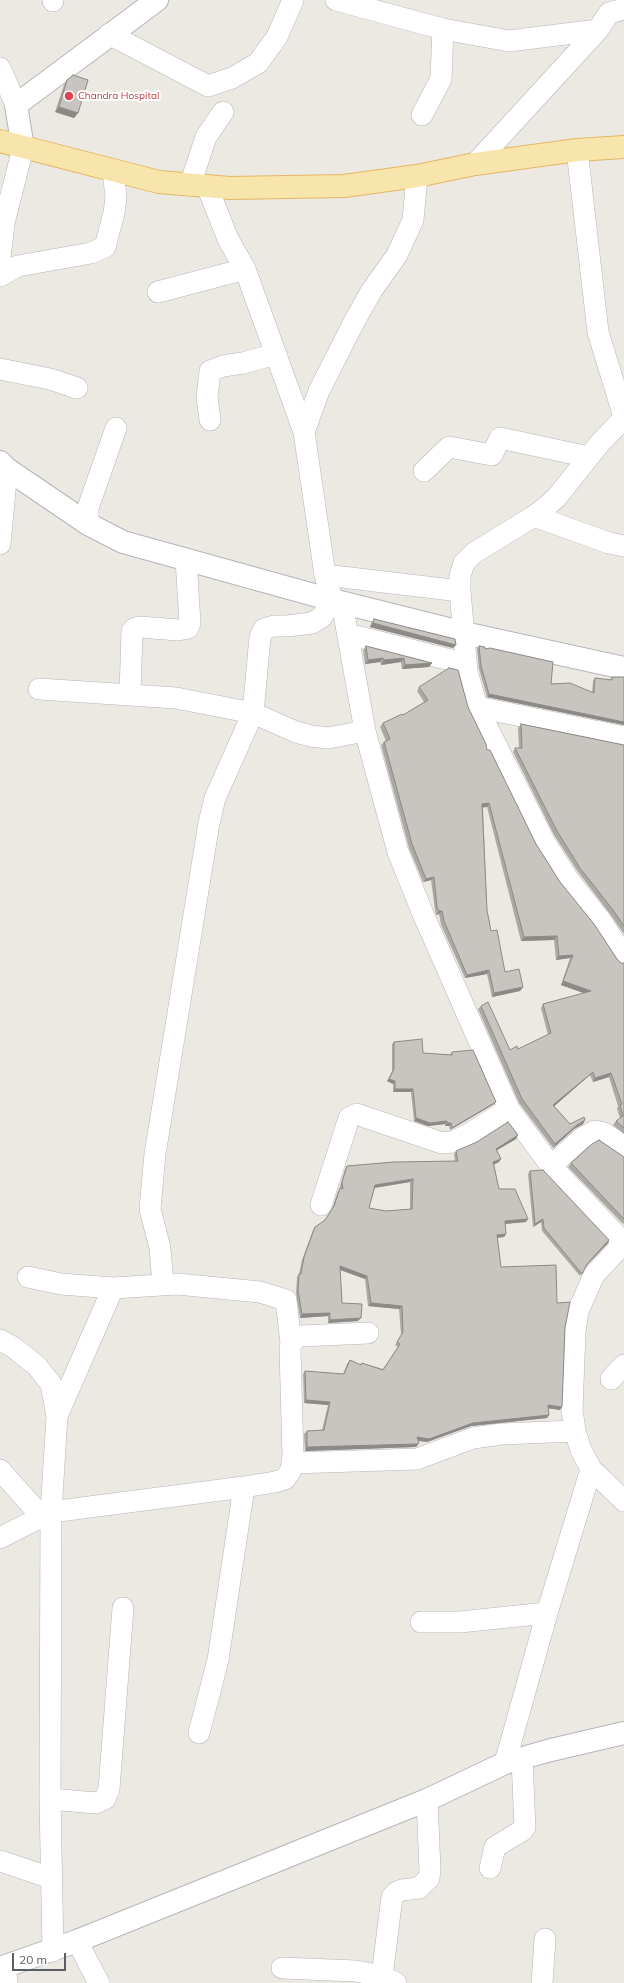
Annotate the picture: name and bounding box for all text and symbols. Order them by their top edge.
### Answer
marker: Chandra Hospital [63,90,75,102]
place label: Chandra Hospital [78,90,159,102]
scale bar [14,1945,68,1971]
text: 20 m [19,1952,47,1967]

